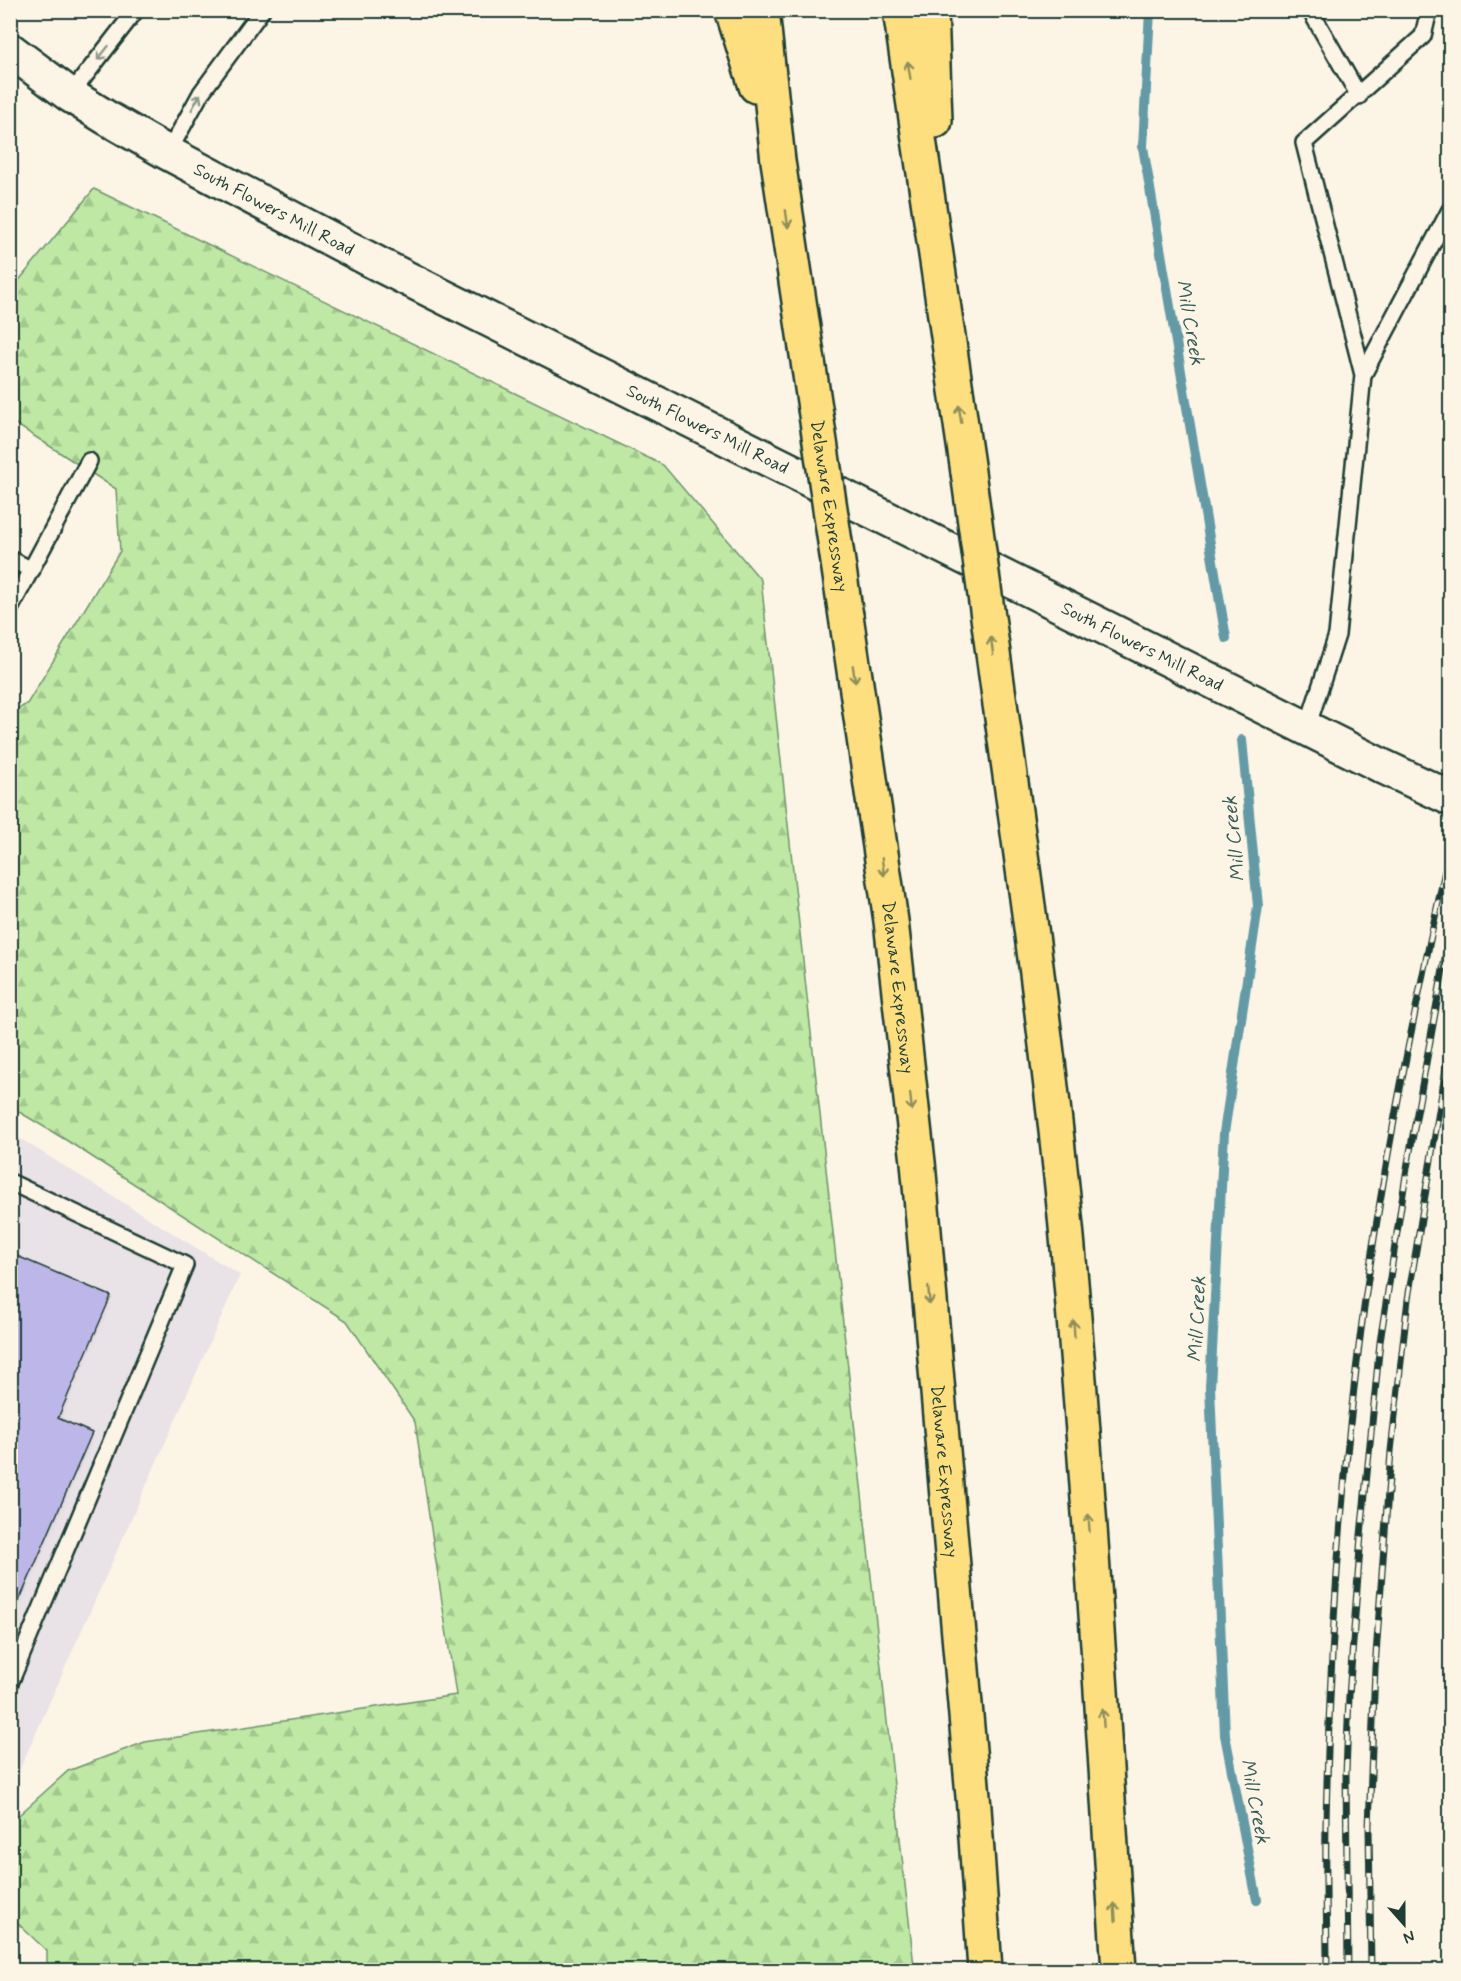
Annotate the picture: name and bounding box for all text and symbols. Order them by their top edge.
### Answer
one-way arrow [96,45,109,61]
one-way arrow [903,60,914,80]
one-way arrow [191,94,203,111]
street label: South Flowers Mill Road [189,158,358,262]
one-way arrow [782,208,793,228]
water label: Mill Creek [1169,277,1210,367]
street label: South Flowers Mill Road [622,379,792,480]
one-way arrow [954,405,965,425]
street label: Delaware Expressway [804,419,853,594]
street label: South Flowers Mill Road [1057,596,1227,698]
one-way arrow [987,636,998,656]
one-way arrow [849,663,860,683]
water label: Mill Creek [1217,794,1252,883]
one-way arrow [877,856,888,876]
street label: Delaware Expressway [875,900,919,1075]
one-way arrow [906,1091,917,1111]
water label: Mill Creek [1182,1275,1213,1363]
one-way arrow [924,1286,935,1305]
one-way arrow [1068,1319,1079,1339]
street label: Delaware Expressway [924,1384,963,1559]
one-way arrow [1083,1514,1094,1533]
one-way arrow [1097,1708,1108,1728]
water label: Mill Creek [1233,1756,1276,1846]
north arrow [1374,1894,1434,1954]
one-way arrow [1110,1903,1121,1923]
text: N [1400,1925,1418,1948]

